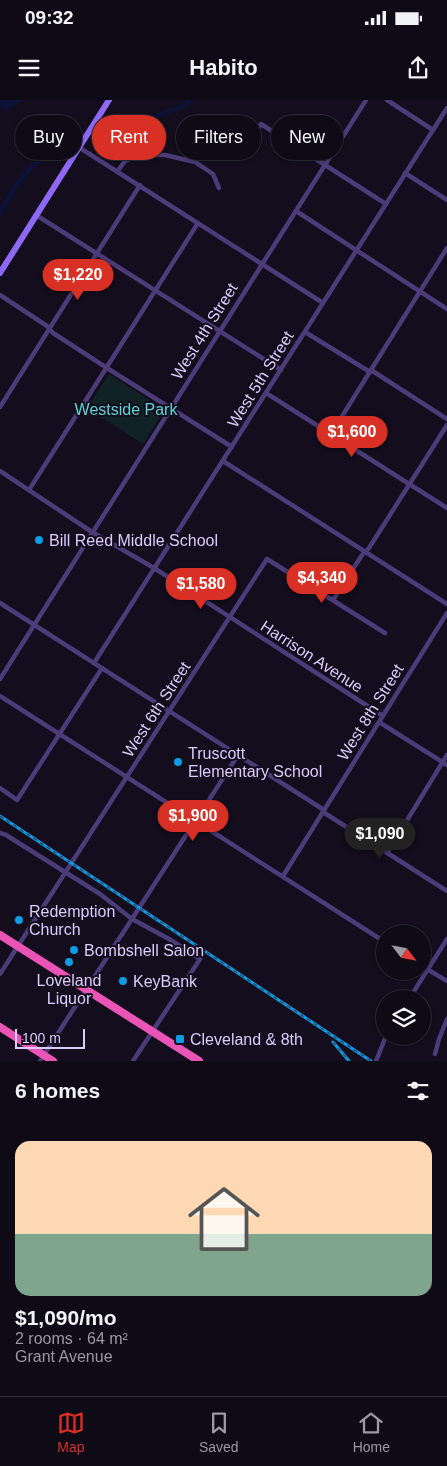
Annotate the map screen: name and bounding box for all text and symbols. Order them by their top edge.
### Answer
text: 09:32 [25,7,74,28]
icon: menu [15,54,43,82]
icon: share [404,54,432,82]
text: Habito [189,55,258,80]
chip: Buy [15,115,82,160]
chip: Rent [92,115,166,160]
chip: Filters [176,115,261,160]
chip: New [271,115,343,160]
pin: $1,220 [37,258,119,301]
text: $1,220 [54,266,102,283]
street label: West 4th Street [168,280,241,382]
street label: West 5th Street [224,328,297,430]
park label: Westside Park [75,401,178,418]
pin: $1,600 [311,416,393,458]
text: $1,600 [328,423,376,440]
place label: Bill Reed Middle School [49,532,218,549]
marker: Bill Reed Middle School [33,534,45,546]
pin: $4,340 [281,562,363,604]
pin: $1,580 [160,568,242,610]
text: $4,340 [298,569,346,586]
text: $1,580 [177,575,225,592]
street label: Harrison Avenue [258,617,366,696]
street label: West 6th Street [119,658,194,760]
street label: West 8th Street [334,661,407,763]
place label: Truscott Elementary School [188,745,322,780]
marker: Truscott Elementary School [172,756,184,768]
pin: $1,900 [152,800,234,842]
text: $1,900 [169,807,217,824]
pin: $1,090 [339,818,421,860]
text: $1,090 [356,825,404,842]
place label: Redemption Church [29,903,115,938]
marker: Redemption Church [13,914,25,926]
north arrow [376,925,431,980]
map controls [376,925,431,1045]
place label: Bombshell Salon [84,942,204,959]
marker: Bombshell Salon [68,944,80,956]
marker: Loveland Liquor [63,956,75,968]
place label: Loveland Liquor [37,972,101,1007]
place label: KeyBank [133,973,198,990]
marker: KeyBank [117,975,129,987]
button: layers [376,990,431,1045]
scale bar [15,1026,85,1049]
text: 100 m [22,1030,61,1046]
place label: Cleveland & 8th [190,1031,303,1048]
marker: Cleveland & 8th [174,1033,186,1045]
icon: filters [404,1077,432,1105]
text: 6 homes [15,1079,100,1102]
icon: home [179,1174,269,1264]
text: $1,090/mo [15,1306,117,1329]
text: 2 rooms · 64 m² [15,1330,128,1347]
text: Grant Avenue [15,1348,113,1365]
tab: Map [57,1409,85,1455]
tab: Saved [199,1409,239,1455]
tab: Home [353,1409,390,1455]

